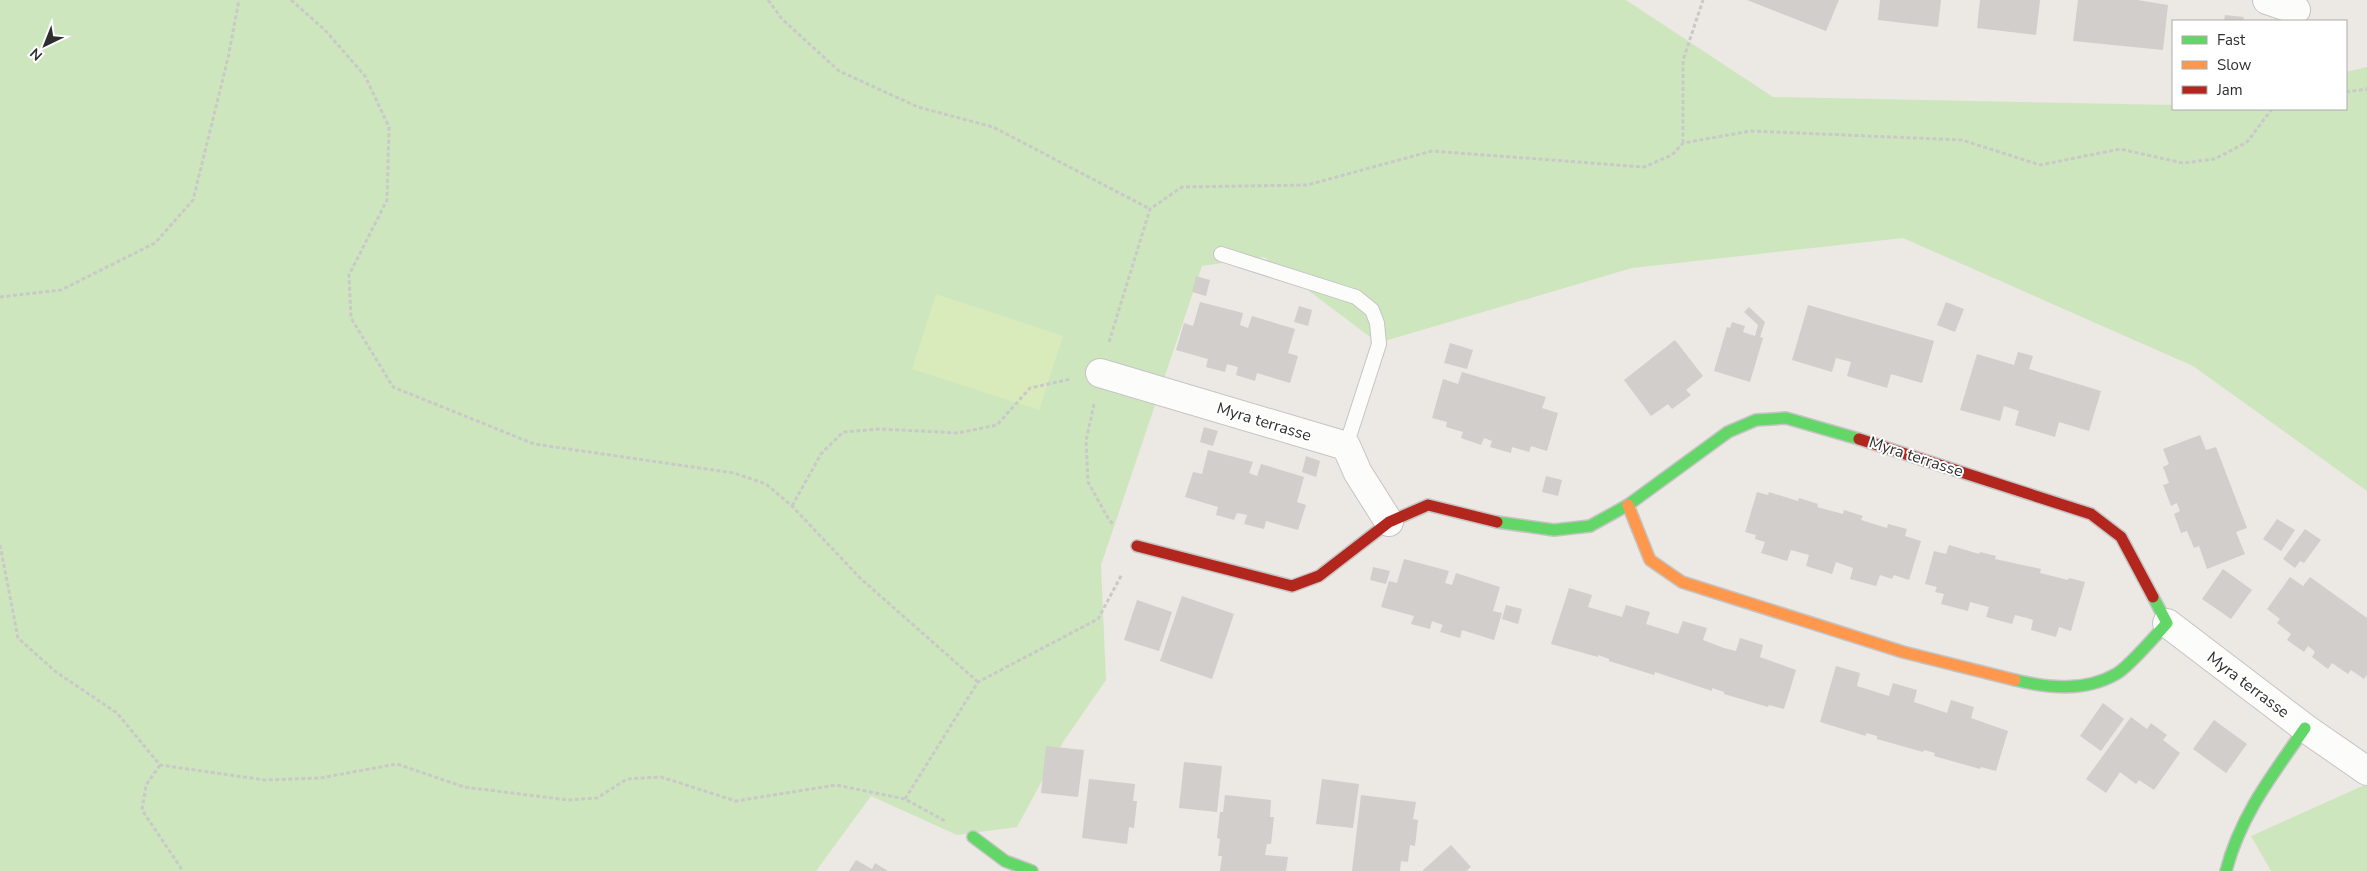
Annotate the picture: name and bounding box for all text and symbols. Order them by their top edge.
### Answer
north arrow [20,20,70,70]
legend [2172,20,2347,110]
text: Fast [2217,30,2246,50]
text: N [26,44,47,65]
text: Slow [2217,55,2252,75]
text: Jam [2216,80,2243,100]
street label: Myra terrasse [1214,397,1314,447]
street label: Myra terrasse [1866,431,1966,483]
street label: Myra terrasse [2202,647,2294,723]

